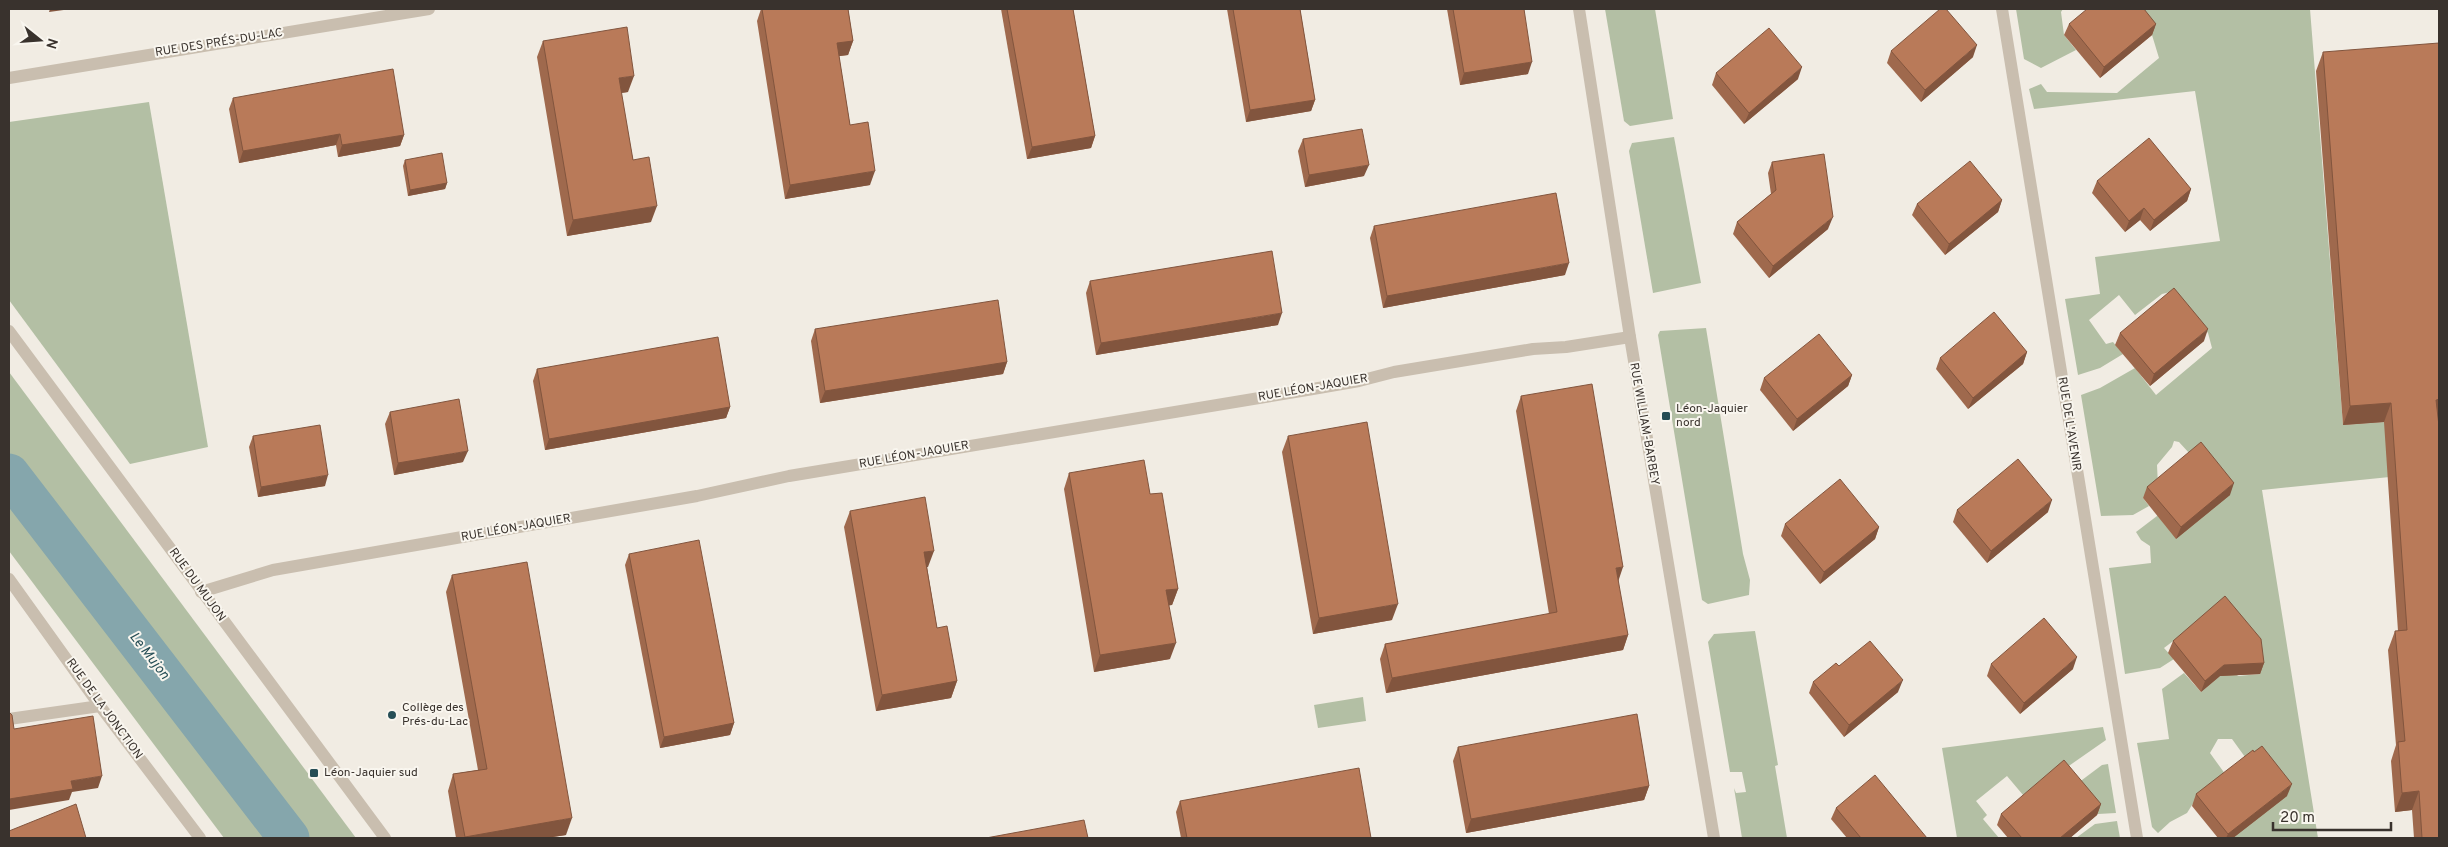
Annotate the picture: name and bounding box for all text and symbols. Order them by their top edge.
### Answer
north arrow [15,15,65,65]
street label: RUE DES PRÉS-DU-LAC [154,25,284,61]
text: N [41,36,61,51]
street label: RUE WILLIAM-BARBEY [1625,361,1663,487]
street label: RUE LÉON-JAQUIER [1257,370,1369,406]
street label: RUE DE L'AVENIR [2054,376,2084,472]
place label: Léon-Jaquier nord [1676,401,1748,431]
marker: Léon-Jaquier nord [1660,410,1672,422]
street label: RUE LÉON-JAQUIER [858,437,970,473]
street label: RUE LÉON-JAQUIER [460,510,572,546]
street label: RUE DU MUJON [165,545,229,625]
water label: Le Mujon [125,629,173,683]
street label: RUE DE LA JONCTION [62,656,146,762]
place label: Collège des Prés-du-Lac [402,700,468,730]
marker: Collège des Prés-du-Lac [386,709,398,721]
place label: Léon-Jaquier sud [324,765,418,781]
marker: Léon-Jaquier sud [308,767,320,779]
scale bar [2273,800,2390,832]
text: 20 m [2280,809,2315,828]

